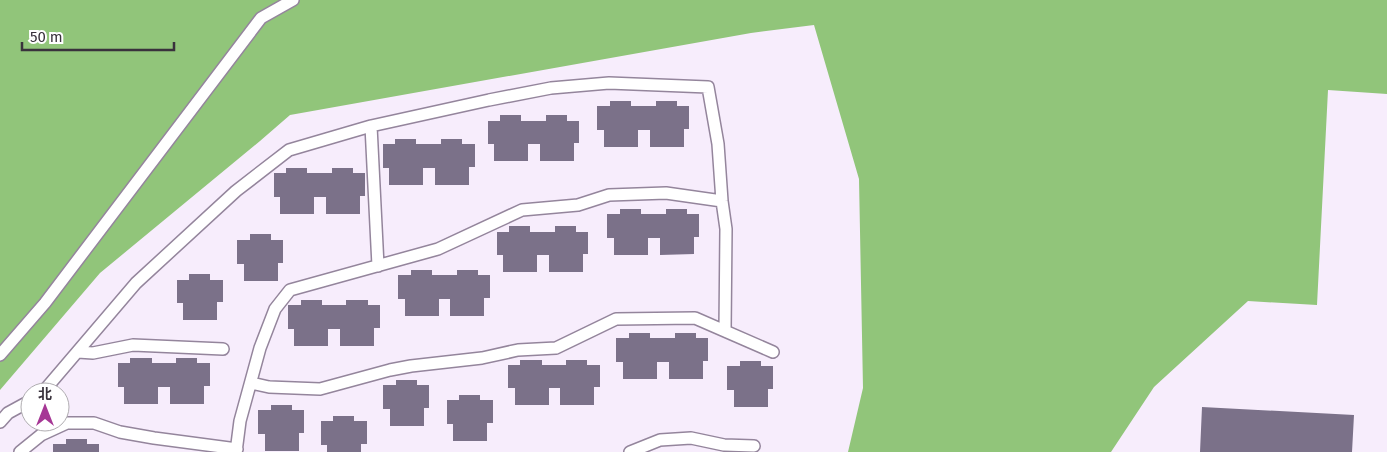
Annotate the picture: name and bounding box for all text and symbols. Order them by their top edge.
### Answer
scale bar [22,20,175,52]
text: 50 m [30,28,63,46]
north arrow [20,382,70,432]
text: 北 [38,386,52,403]

